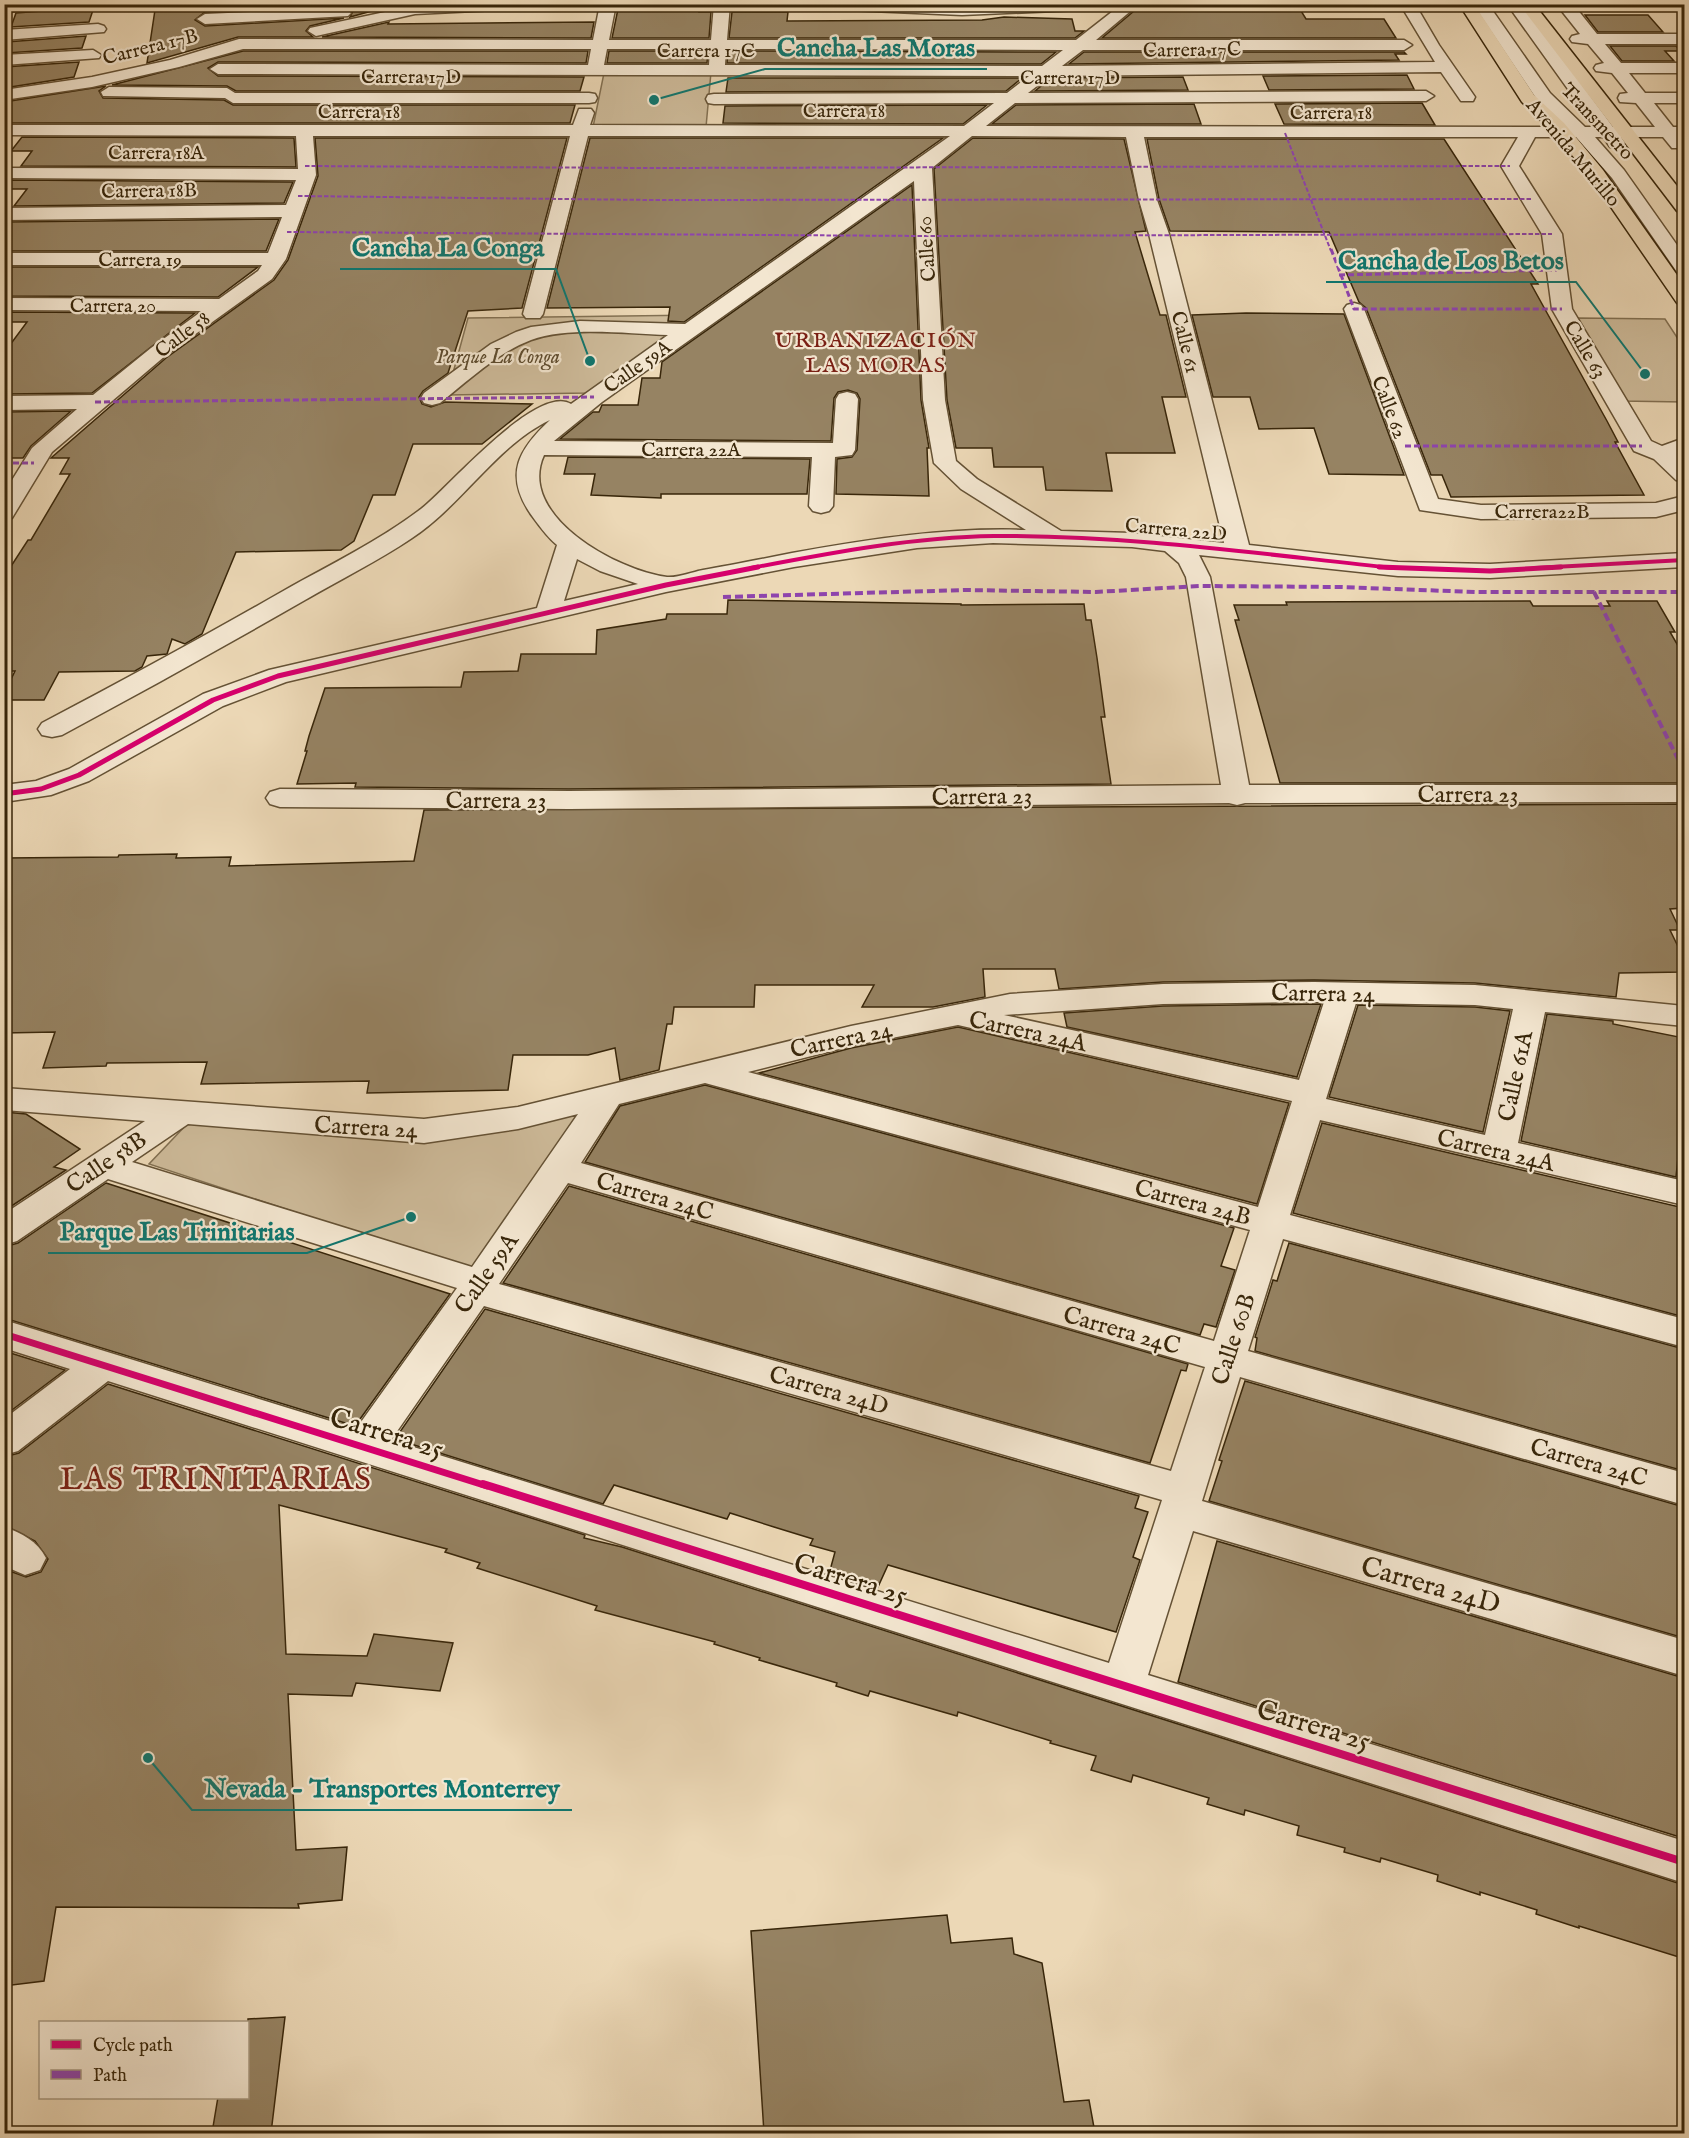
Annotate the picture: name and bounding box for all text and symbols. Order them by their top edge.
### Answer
street label: Carrera 17B [100,24,201,71]
callout: Cancha Las Moras [765,25,987,69]
text: Cancha Las Moras [777,32,975,65]
street label: Carrera 17C [1143,37,1241,64]
street label: Carrera 17C [657,39,755,64]
street label: Carrera 17D [361,65,461,90]
street label: Carrera 17D [1020,66,1120,91]
street label: Transmetro [1555,78,1639,166]
street label: Avenida Murillo [1520,93,1626,212]
street label: Carrera 18 [803,99,885,124]
street label: Carrera 18 [318,100,400,125]
street label: Carrera 18 [1290,101,1372,126]
street label: Carrera 18A [108,141,204,166]
street label: Carrera 18B [101,178,197,205]
street label: Calle 60 [913,215,942,282]
callout: Cancha La Conga [340,225,556,269]
text: Cancha La Conga [352,232,545,265]
callout: Cancha de Los Betos [1326,238,1576,282]
text: Cancha de Los Betos [1338,245,1564,278]
street label: Carrera 19 [98,248,182,273]
street label: Carrera 20 [70,294,156,319]
street label: Calle 58 [150,306,215,364]
street label: Calle 61 [1165,309,1204,376]
street label: Calle 63 [1558,316,1612,383]
district label: URBANIZACIÓN LAS MORAS [774,327,978,380]
street label: Calle 59A [599,335,677,400]
park label: Parque La Conga [436,345,560,371]
street label: Calle 62 [1365,373,1412,442]
street label: Carrera 22A [641,438,741,463]
street label: Carrera22B [1495,500,1589,525]
street label: Carrera 22D [1124,514,1228,547]
street label: Carrera 23 [1418,780,1518,811]
street label: Carrera 23 [931,781,1033,814]
street label: Carrera 23 [446,786,546,817]
street label: Carrera 24 [1271,978,1375,1011]
street label: Carrera 24A [966,1005,1090,1060]
street label: Carrera 24 [787,1014,895,1066]
street label: Calle 61A [1492,1027,1541,1125]
street label: Carrera 24 [313,1110,419,1147]
street label: Carrera 24A [1434,1123,1558,1180]
street label: Calle 58B [61,1125,153,1201]
street label: Carrera 24C [592,1166,717,1229]
street label: Carrera 24B [1131,1173,1254,1234]
callout: Parque Las Trinitarias [48,1209,307,1253]
text: Parque Las Trinitarias [59,1216,295,1249]
street label: Calle 59A [448,1227,527,1321]
street label: Calle 60B [1205,1290,1264,1389]
street label: Carrera 24C [1059,1300,1184,1363]
street label: Carrera 24D [765,1360,892,1423]
street label: Carrera 25 [325,1401,447,1468]
street label: Carrera 24C [1526,1432,1651,1495]
district label: LAS TRINITARIAS [59,1460,373,1501]
street label: Carrera 25 [789,1547,911,1614]
street label: Carrera 24D [1357,1550,1504,1623]
street label: Carrera 25 [1252,1693,1374,1760]
callout: Nevada - Transportes Monterrey [192,1766,572,1810]
text: Nevada - Transportes Monterrey [203,1773,561,1806]
legend [39,2021,249,2099]
text: Cycle path [93,2035,173,2058]
text: Path [93,2065,127,2088]

